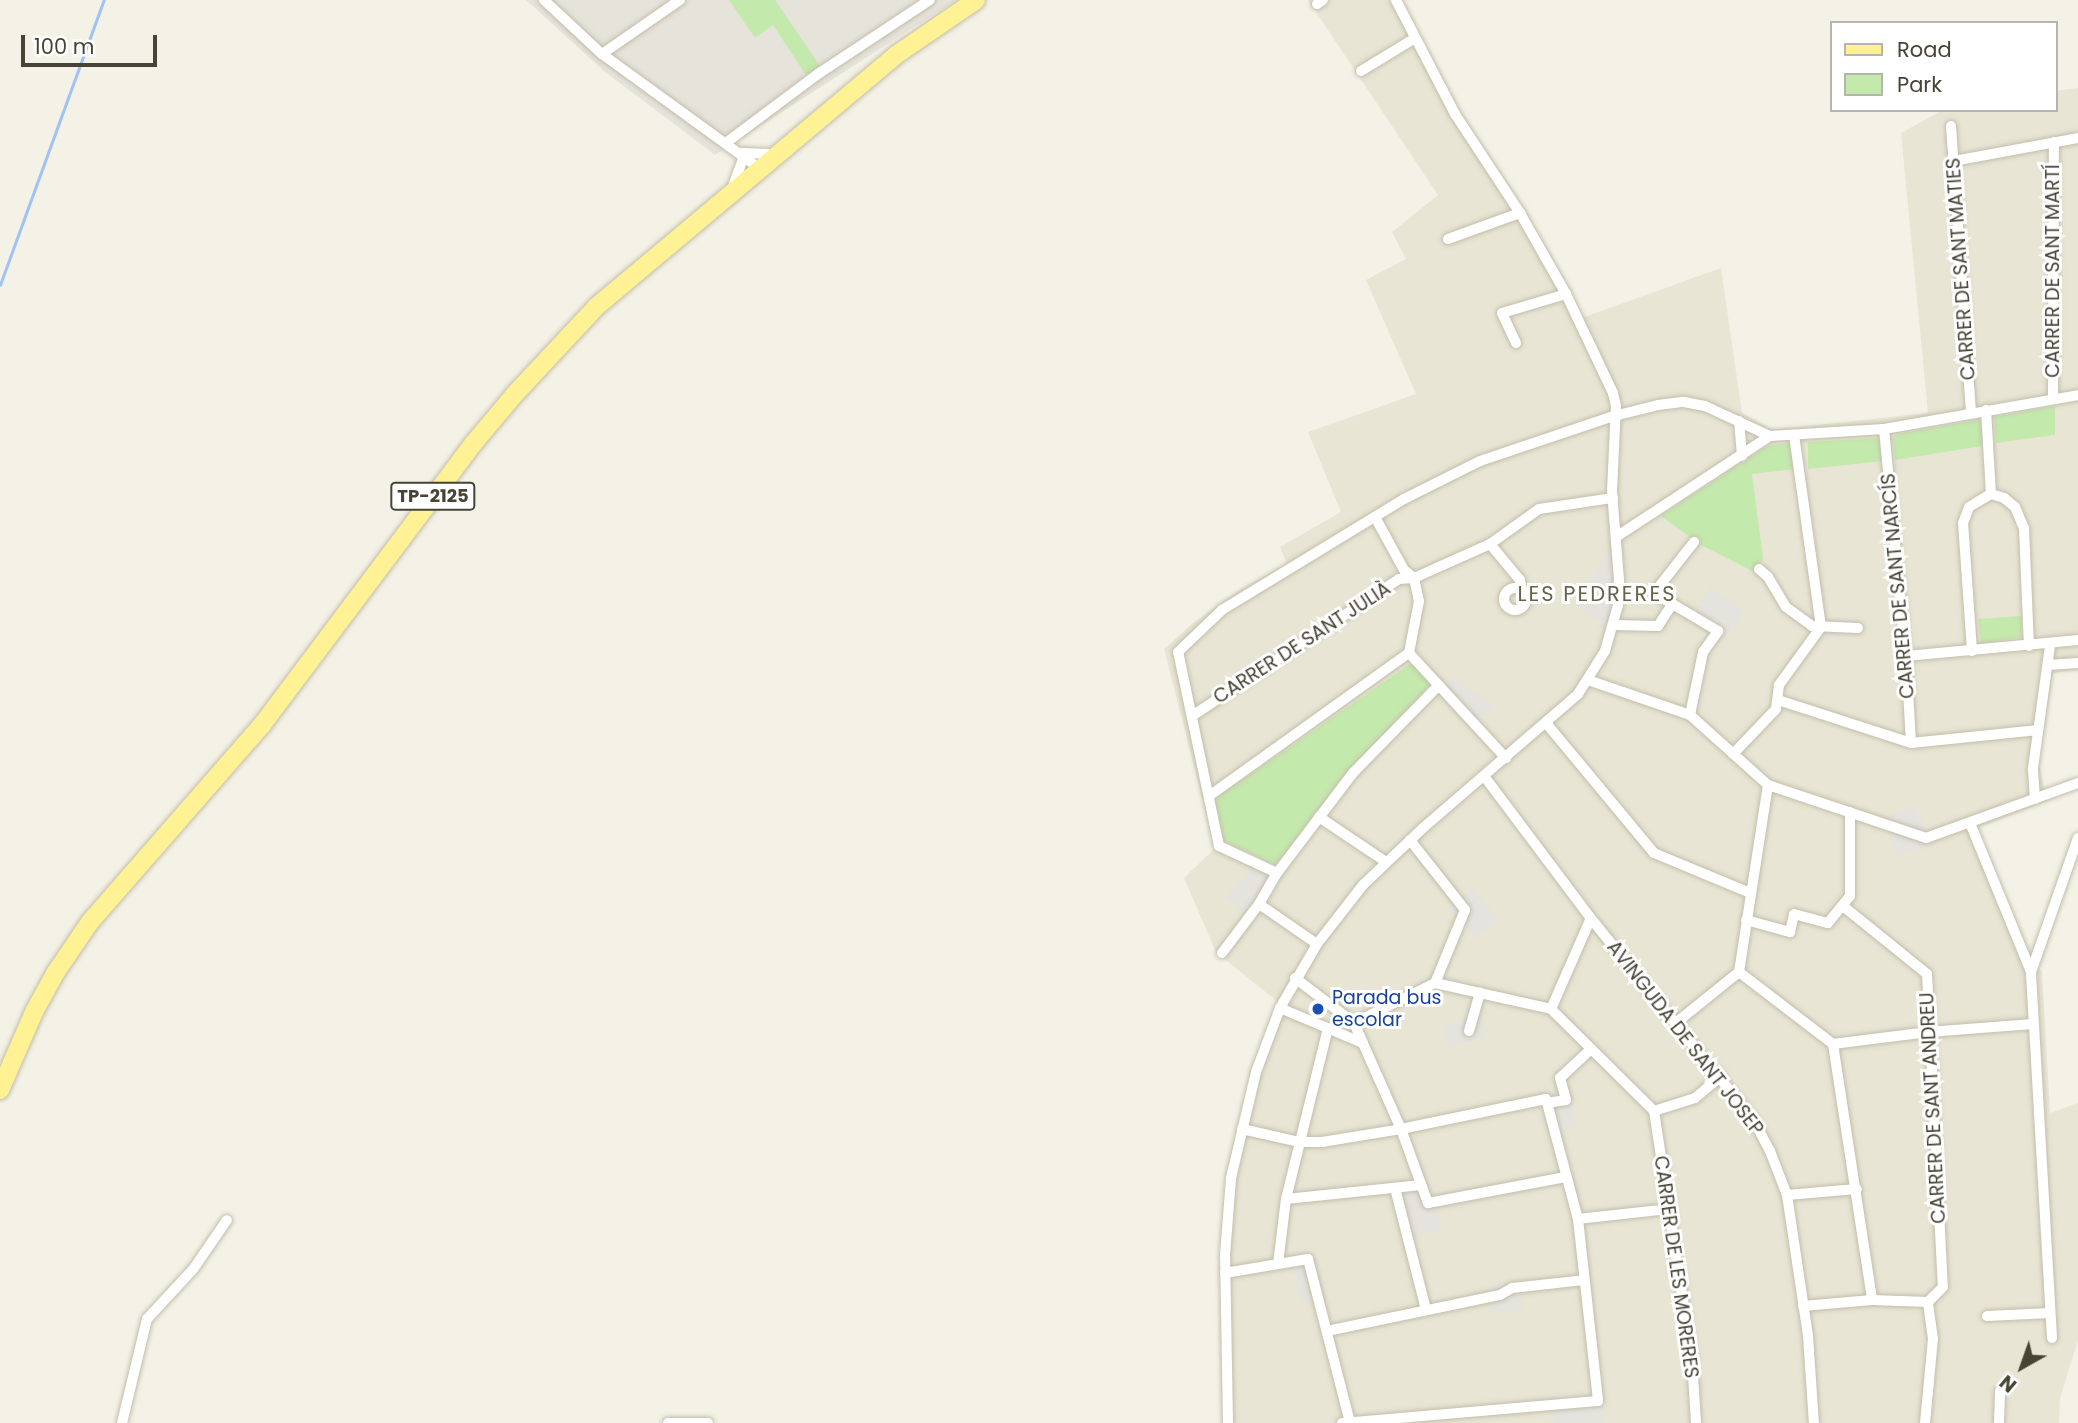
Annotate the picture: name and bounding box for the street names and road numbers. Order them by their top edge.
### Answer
street label: CARRER DE SANT MATIES [1942,157,1980,381]
street label: CARRER DE SANT MARTÍ [2042,164,2064,378]
street label: CARRER DE SANT NARCÍS [1877,472,1919,700]
road number: TP-2125 [389,482,477,510]
street label: CARRER DE SANT JULIÀ [1209,577,1395,709]
street label: AVINGUDA DE SANT JOSEP [1602,936,1768,1140]
street label: CARRER DE SANT ANDREU [1916,992,1950,1224]
street label: CARRER DE LES MORERES [1649,1154,1703,1380]

